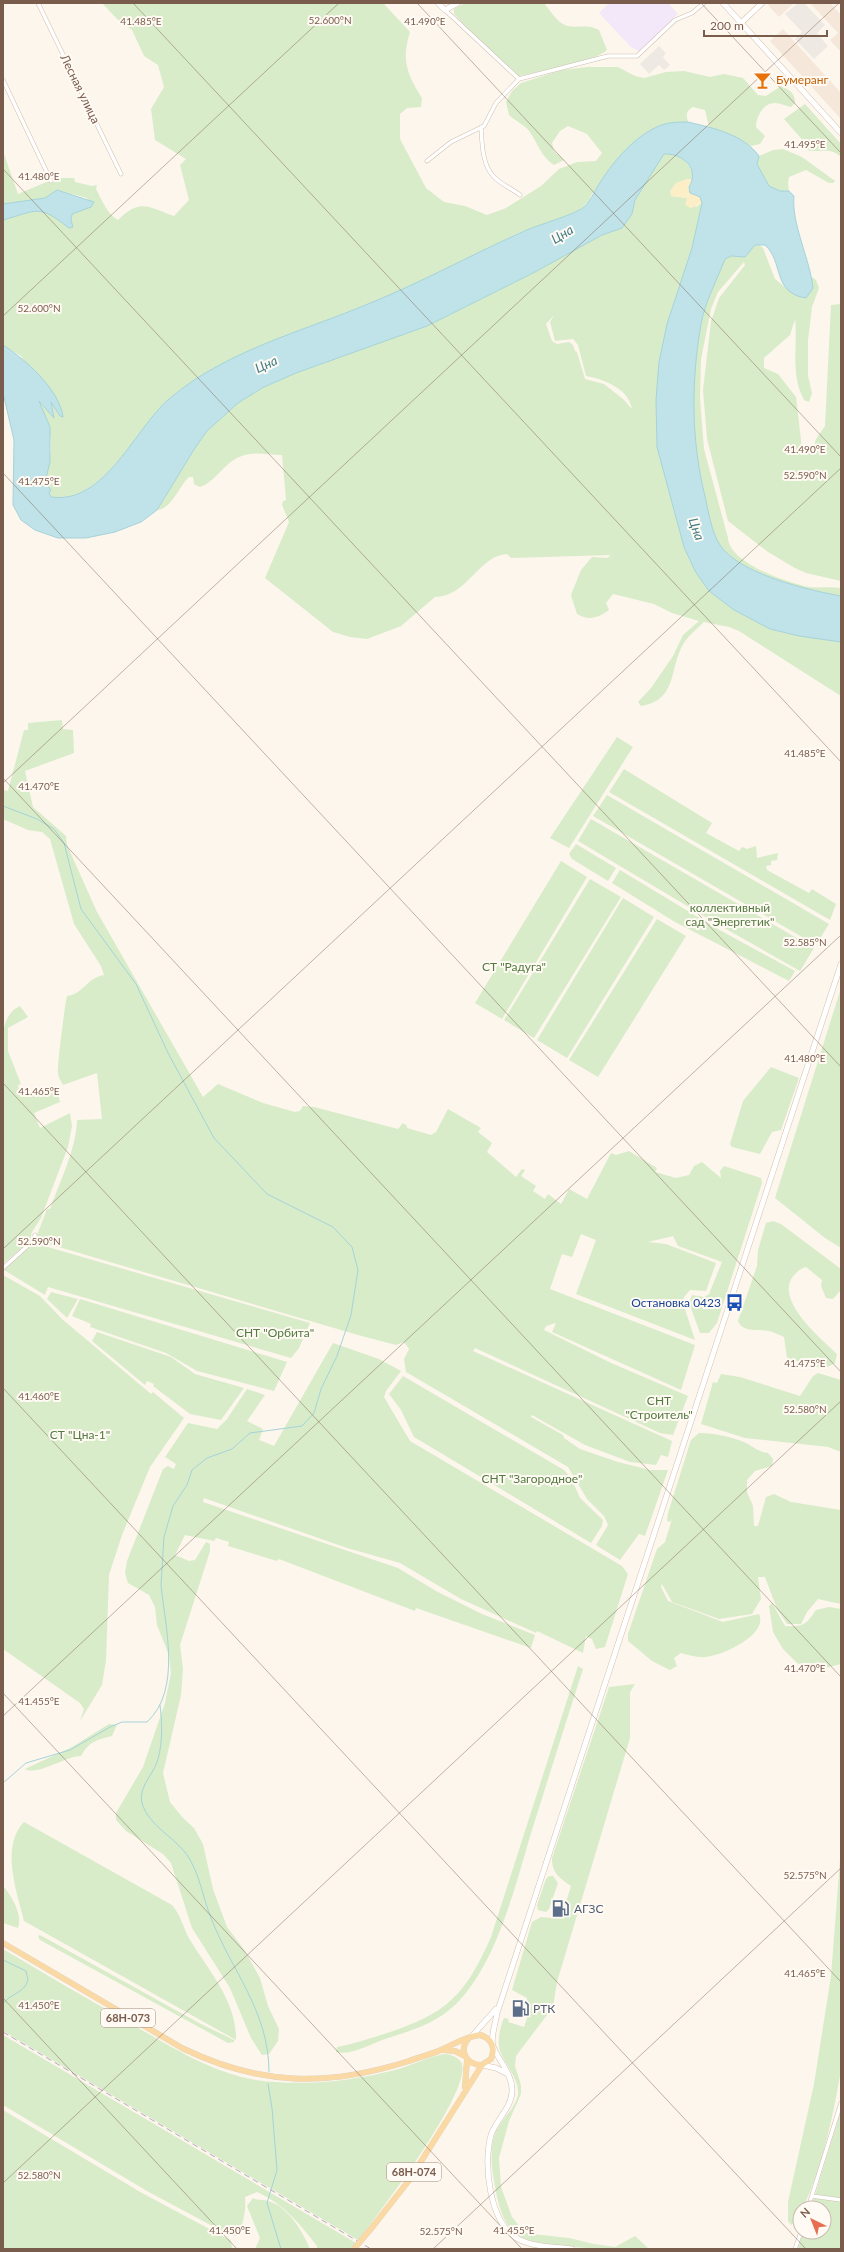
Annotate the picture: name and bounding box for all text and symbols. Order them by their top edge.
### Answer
scale bar [704,12,827,38]
text: 52.600°N [308,14,352,26]
text: 41.485°E [120,15,162,27]
text: 41.490°E [404,15,446,27]
text: 200 m [710,18,744,33]
street label: Лесная улица [57,51,104,126]
bar icon: Бумеранг [753,70,773,90]
place label: Бумеранг [776,72,829,87]
text: 41.495°E [784,138,826,150]
text: 41.480°E [18,170,60,182]
water label: Цна [548,221,576,247]
text: 52.600°N [17,302,61,314]
water label: Цна [252,352,280,376]
text: 41.490°E [784,443,826,455]
text: 52.590°N [783,469,827,481]
text: 41.475°E [18,475,60,487]
water label: Цна [686,516,708,543]
text: 41.485°E [784,747,826,759]
text: 41.470°E [18,780,60,792]
park label: коллективный сад "Энергетик" [686,900,774,929]
text: 52.585°N [783,936,827,948]
park label: СТ "Радуга" [482,959,546,974]
text: 41.480°E [784,1052,826,1064]
text: 41.465°E [18,1085,60,1097]
text: 52.590°N [17,1235,61,1247]
bus stop icon: Остановка 0423 [724,1293,744,1313]
place label: Остановка 0423 [631,1295,721,1310]
park label: CНТ "Орбита" [236,1325,314,1340]
text: 41.475°E [784,1357,826,1369]
text: 41.460°E [18,1390,60,1402]
park label: CНТ "Строитель" [625,1393,693,1422]
text: 52.580°N [783,1403,827,1415]
park label: СТ "Цна-1" [50,1427,110,1442]
park label: СНТ "Загородное" [482,1471,582,1486]
text: 41.470°E [784,1662,826,1674]
text: 41.455°E [18,1695,60,1707]
text: 52.575°N [783,1869,827,1881]
fuel station icon: АГЗС [551,1899,571,1919]
place label: АГЗС [574,1901,603,1916]
text: 41.465°E [784,1967,826,1979]
text: 41.450°E [18,1999,60,2011]
fuel station icon: РТК [510,1999,530,2019]
place label: РТК [533,2001,555,2016]
road number: 68Н-073 [101,2009,155,2027]
road number: 68Н-074 [387,2163,441,2181]
text: 52.580°N [17,2169,61,2181]
north arrow [792,2200,832,2240]
text: N [797,2205,812,2220]
text: 41.450°E [209,2224,251,2236]
text: 41.455°E [493,2224,535,2236]
text: 52.575°N [419,2225,463,2237]

